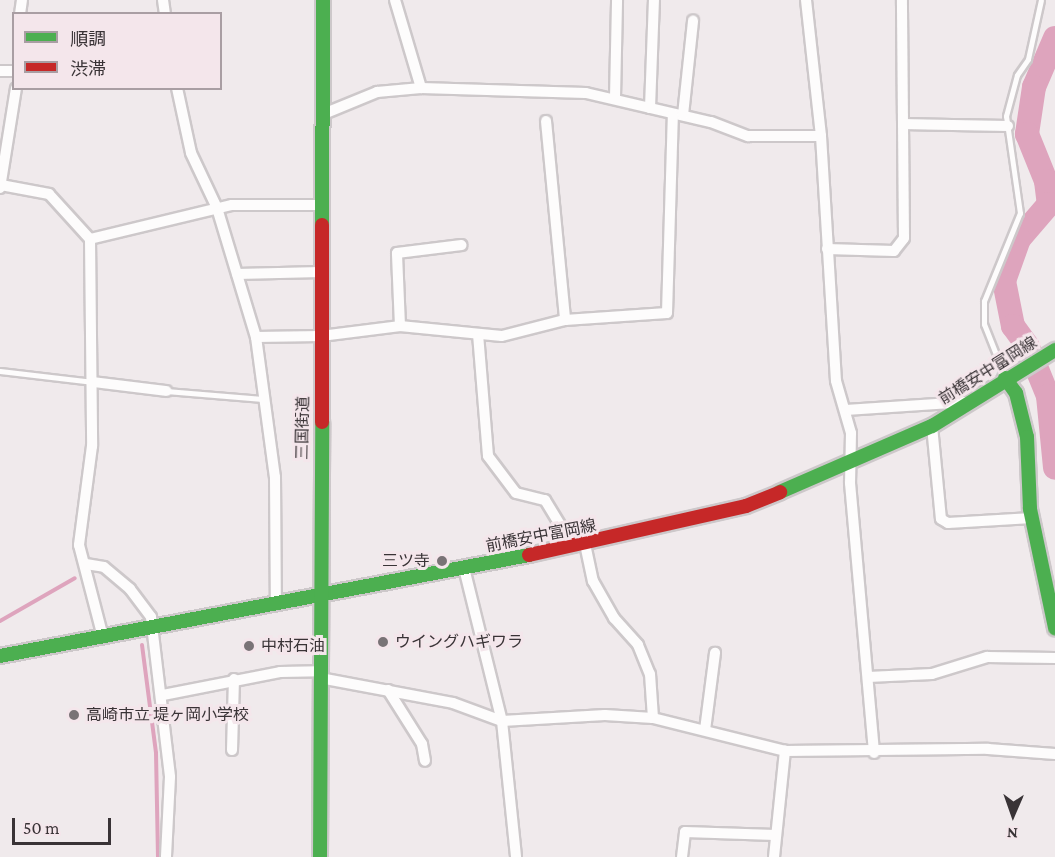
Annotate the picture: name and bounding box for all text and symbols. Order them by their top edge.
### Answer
legend [12,12,222,90]
text: 順調 [70,29,106,49]
text: 渋滞 [70,59,106,79]
street label: 前橋安中富岡線 [935,333,1041,409]
street label: 三国街道 [293,396,313,460]
street label: 前橋安中富岡線 [484,516,598,556]
place label: 三ツ寺 [382,551,430,571]
marker: 三ツ寺 [435,554,449,568]
place label: ウイングハギワラ [395,632,523,652]
marker: ウイングハギワラ [376,635,390,649]
place label: 中村石油 [261,636,325,656]
marker: 中村石油 [242,639,256,653]
place label: 高崎市立 堤ヶ岡小学校 [86,705,249,725]
marker: 高崎市立 堤ヶ岡小学校 [67,708,81,722]
north arrow [983,785,1043,845]
scale bar [15,806,114,844]
text: 50 m [23,818,60,838]
text: N [1007,825,1018,842]

